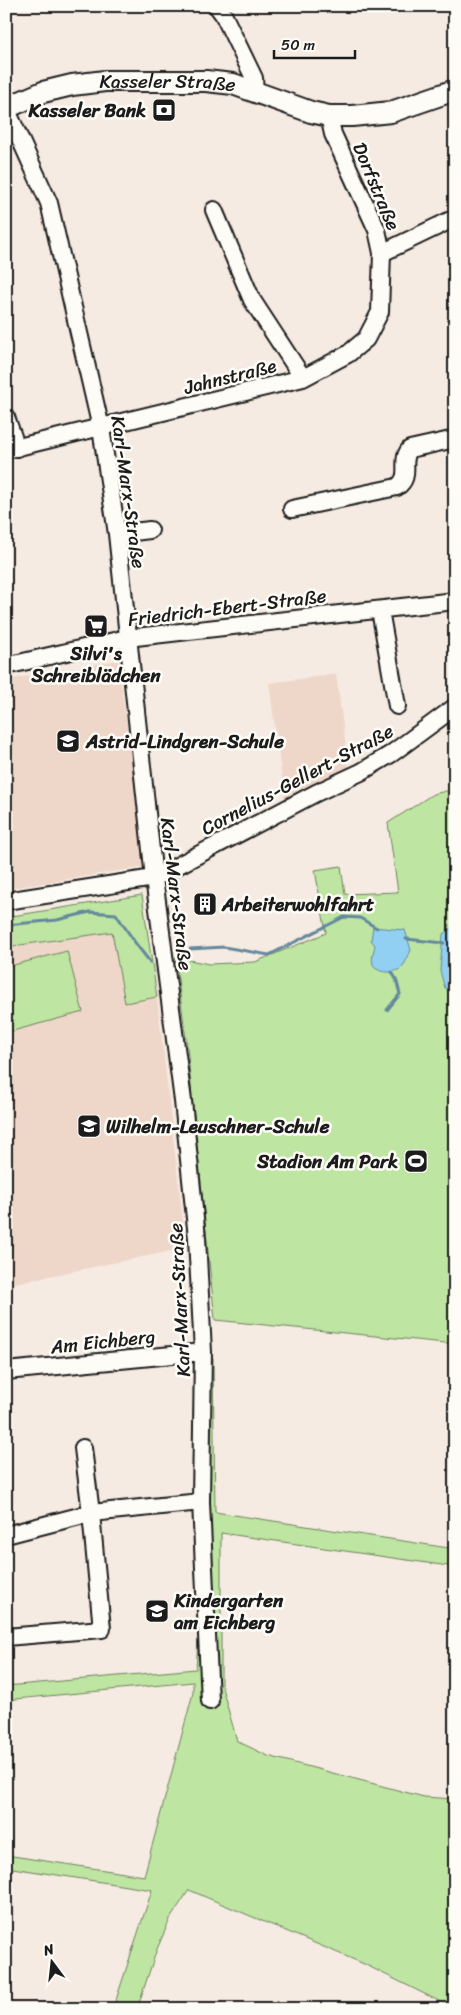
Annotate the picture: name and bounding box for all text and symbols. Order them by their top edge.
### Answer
scale bar [274,28,355,60]
text: 50 m [281,32,316,58]
street label: Kasseler Straße [99,65,238,101]
place label: Kasseler Bank [28,94,146,127]
bank icon: Kasseler Bank [151,97,177,123]
street label: Dorfstraße [343,137,410,235]
street label: Jahnstraße [179,349,280,404]
street label: Karl-Marx-Straße [101,414,156,571]
street label: Friedrich-Ebert-Straße [126,579,328,636]
supermarket icon: Silvi's Schreiblädchen [83,613,109,639]
place label: Silvi's Schreiblädchen [30,637,161,692]
street label: Cornelius-Gellert-Straße [195,715,400,844]
place label: Astrid-Lindgren-Schule [85,725,284,758]
school or university icon: Astrid-Lindgren-Schule [55,728,81,754]
street label: Karl-Marx-Straße [151,816,202,973]
place label: Arbeiterwohlfahrt [221,888,375,921]
building icon: Arbeiterwohlfahrt [192,891,218,917]
place label: Wilhelm-Leuschner-Schule [106,1110,330,1143]
school or university icon: Wilhelm-Leuschner-Schule [76,1113,102,1139]
place label: Stadion Am Park [256,1145,398,1178]
sports icon: Stadion Am Park [403,1148,429,1174]
street label: Karl-Marx-Straße [159,1222,200,1378]
street label: Am Eichberg [48,1320,157,1363]
place label: Kindergarten am Eichberg [173,1584,284,1639]
school or university icon: Kindergarten am Eichberg [144,1598,170,1624]
text: N [40,1937,57,1964]
north arrow [28,1938,78,1988]

